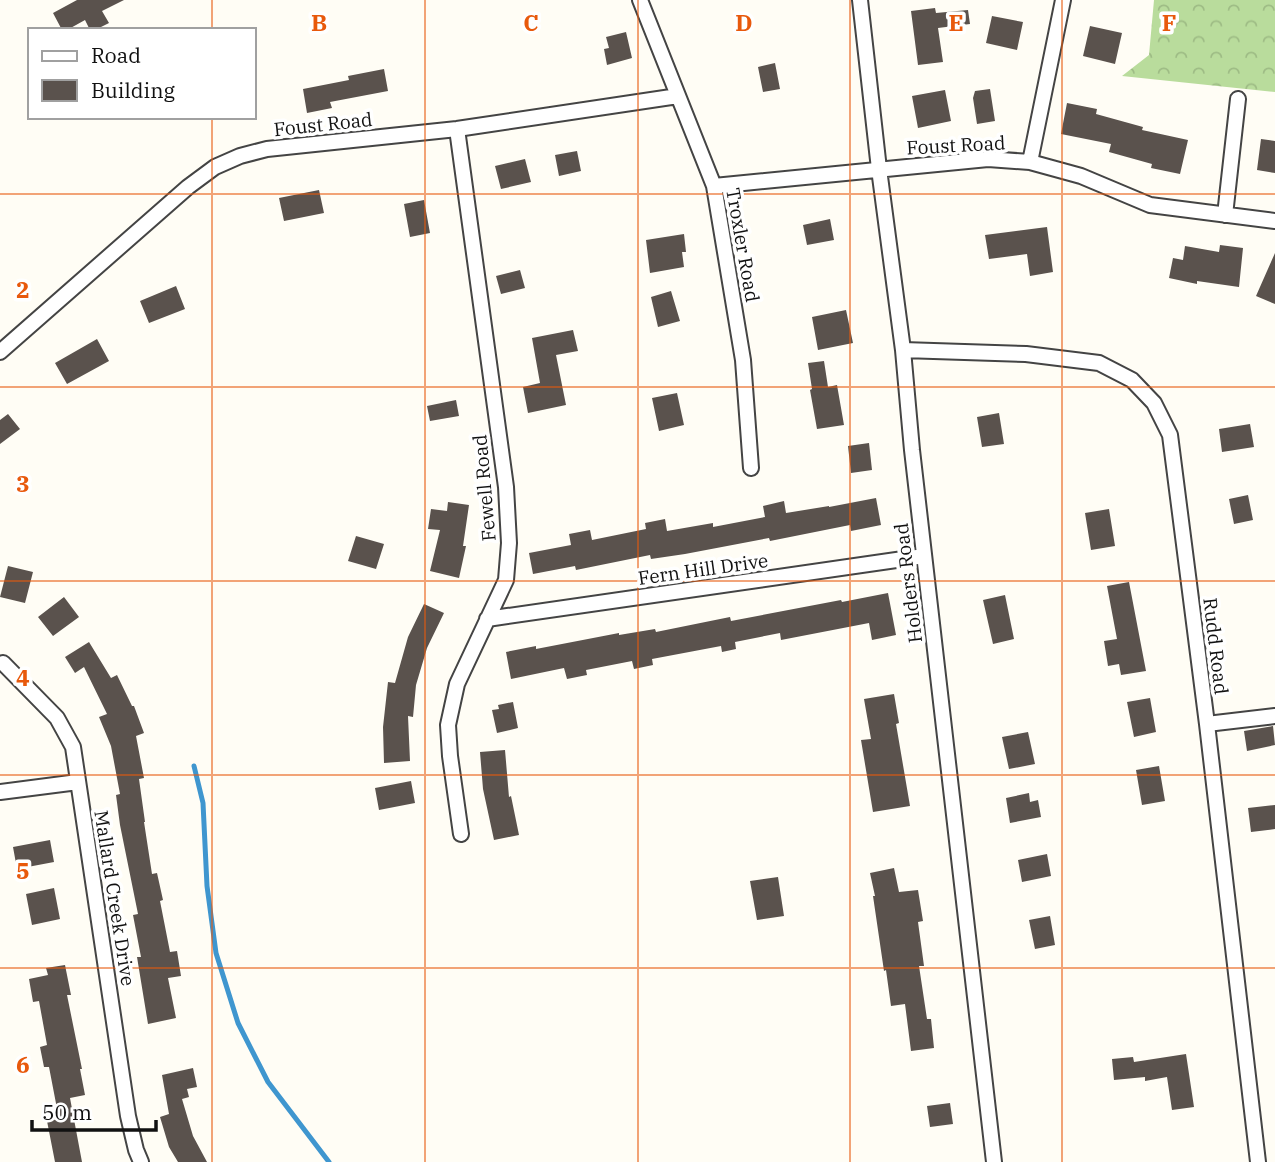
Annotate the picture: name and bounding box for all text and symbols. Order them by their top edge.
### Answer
text: B [311,7,327,37]
text: C [523,7,539,37]
text: D [735,7,753,37]
text: E [948,7,964,37]
text: F [1162,7,1176,37]
legend [28,28,256,119]
text: Road [91,41,141,69]
text: Building [91,76,176,104]
street label: Foust Road [272,107,374,141]
street label: Foust Road [906,130,1006,160]
street label: Troxler Road [721,186,765,304]
text: 2 [16,274,30,304]
street label: Fewell Road [467,434,501,542]
text: 3 [16,468,30,498]
street label: Holders Road [889,522,927,644]
street label: Fern Hill Drive [636,548,770,590]
street label: Rudd Road [1198,596,1234,696]
text: 4 [16,662,30,692]
street label: Mallard Creek Drive [89,809,141,987]
text: 5 [16,855,30,885]
text: 6 [16,1049,30,1079]
scale bar [32,1088,156,1132]
text: 50 m [42,1098,92,1126]

